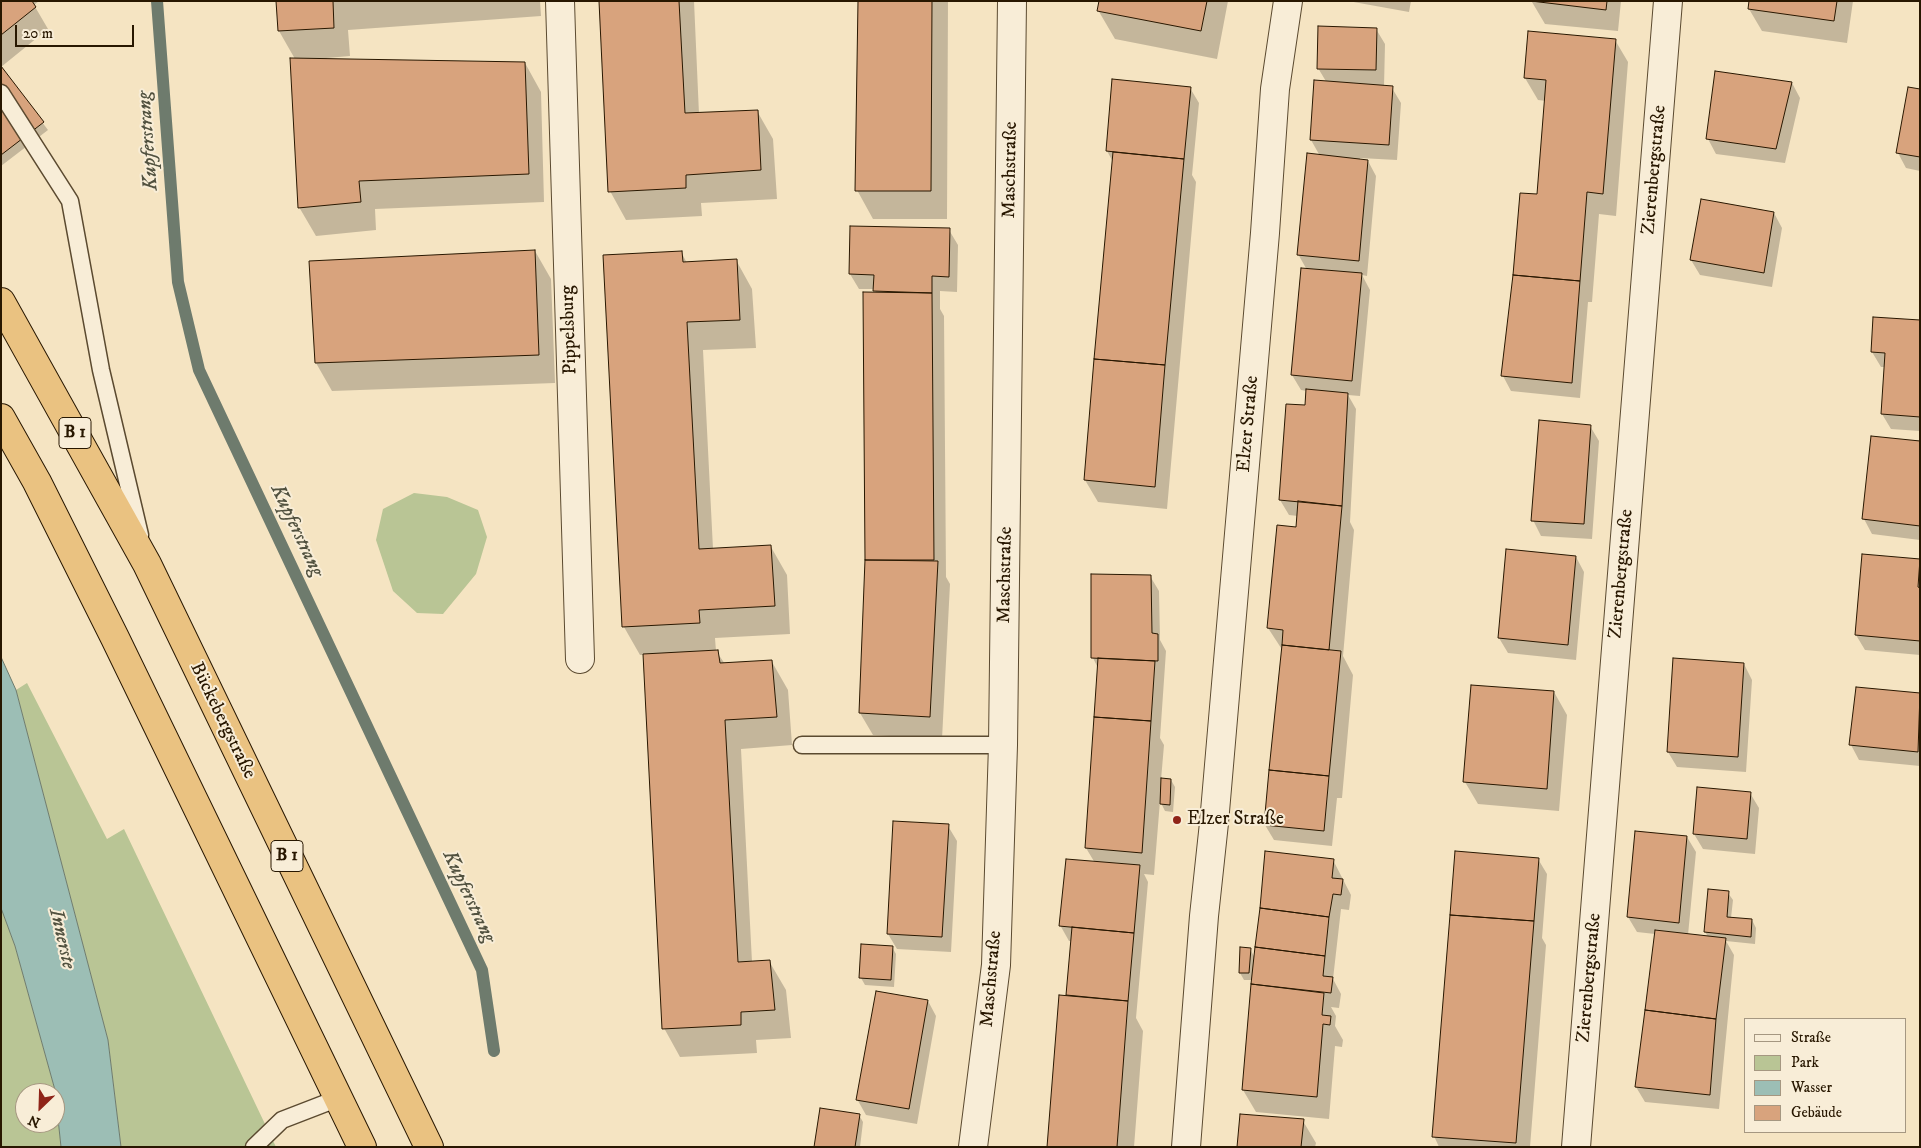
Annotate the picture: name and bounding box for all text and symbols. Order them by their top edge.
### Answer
scale bar [18,15,136,47]
text: 20 m [23,24,53,43]
water label: Kupferstrang [134,91,164,191]
street label: Zierenbergstraße [1638,104,1672,236]
street label: Maschstraße [999,121,1023,219]
street label: Pippelsburg [557,285,583,375]
street label: Elzer Straße [1233,375,1265,473]
road number: B 1 [59,418,91,448]
water label: Kupferstrang [264,481,328,581]
street label: Zierenbergstraße [1605,508,1639,640]
street label: Maschstraße [994,526,1018,624]
street label: Bückebergstraße [184,659,260,783]
place label: Elzer Straße [1187,809,1284,831]
marker: Elzer Straße [1171,814,1183,826]
road number: B 1 [271,840,303,871]
water label: Kupferstrang [436,847,500,947]
water label: Innerste [42,907,80,971]
street label: Zierenbergstraße [1573,912,1607,1044]
street label: Maschstraße [976,930,1008,1028]
legend [1744,1018,1906,1133]
text: Straße [1791,1028,1831,1047]
text: Park [1791,1053,1819,1072]
text: Wasser [1791,1078,1832,1097]
north arrow [15,1083,65,1133]
text: Gebäude [1791,1103,1842,1122]
text: N [25,1110,43,1131]

